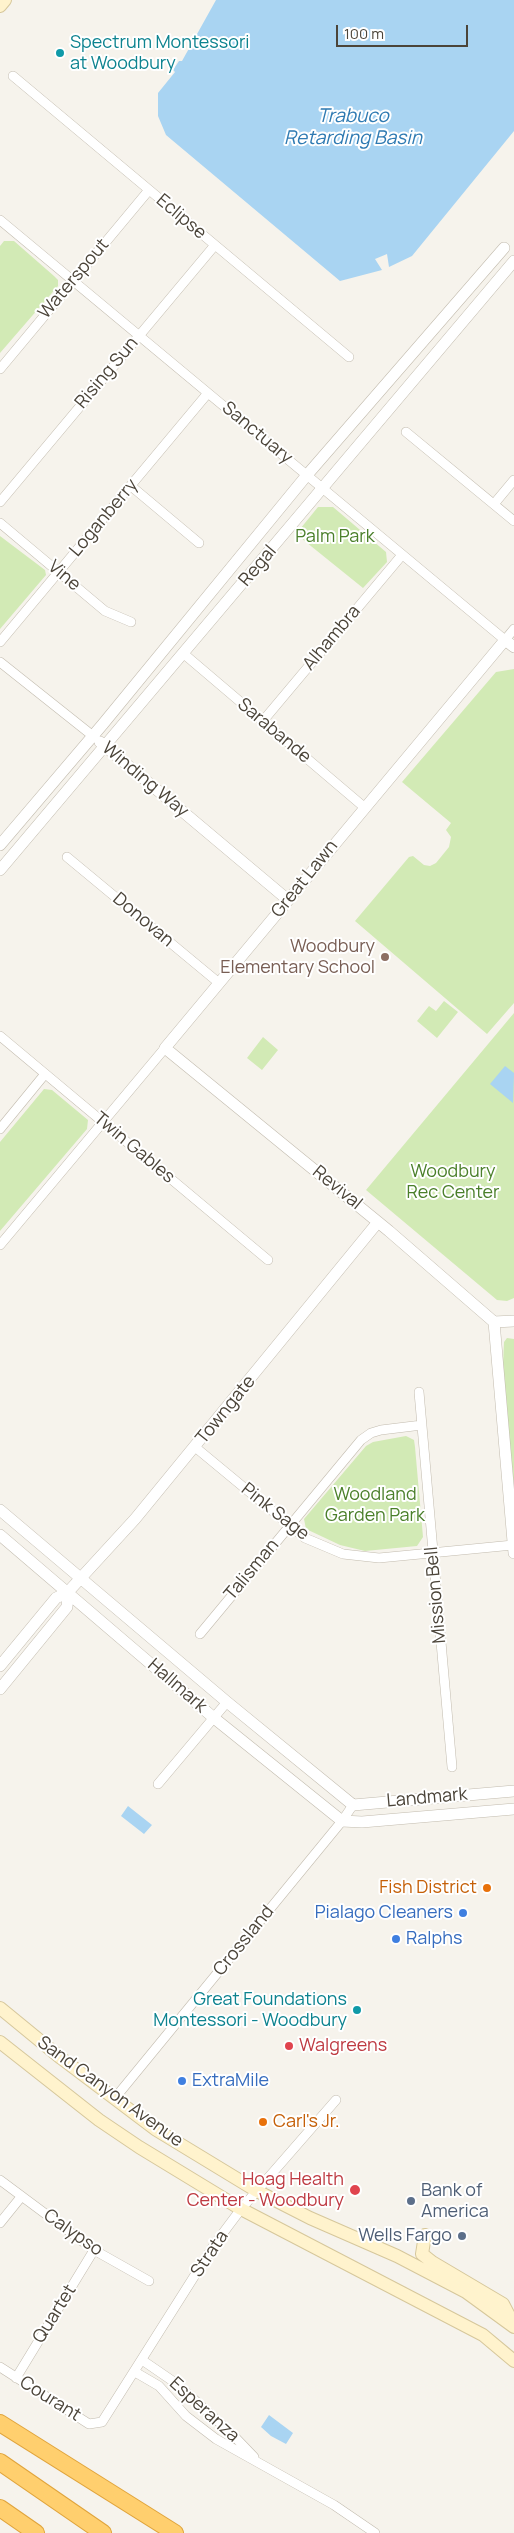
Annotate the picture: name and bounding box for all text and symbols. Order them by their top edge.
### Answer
scale bar [339,15,472,47]
text: 100 m [344,23,384,44]
place label: Spectrum Montessori at Woodbury [70,32,250,74]
marker: Spectrum Montessori at Woodbury [54,47,66,59]
water label: Trabuco Retarding Basin [284,106,422,150]
street label: Eclipse [151,190,211,244]
street label: Waterspout [34,234,114,324]
street label: Rising Sun [71,333,143,413]
street label: Sanctuary [217,397,297,469]
street label: Loganberry [65,475,143,561]
park label: Palm Park [295,526,375,548]
street label: Regal [235,541,281,591]
street label: Vine [43,556,85,596]
street label: Alhambra [299,601,365,675]
street label: Sarabande [233,694,315,768]
street label: Winding Way [97,738,193,822]
street label: Great Lawn [267,836,343,922]
street label: Donovan [108,888,178,952]
place label: Woodbury Elementary School [220,936,375,979]
marker: Woodbury Elementary School [379,951,391,963]
street label: Twin Gables [89,1108,179,1188]
street label: Revival [308,1161,366,1215]
park label: Woodbury Rec Center [406,1161,500,1204]
street label: Towngate [192,1371,260,1449]
street label: Pink Sage [237,1479,313,1545]
park label: Woodland Garden Park [325,1484,425,1526]
street label: Talisman [220,1535,284,1605]
street label: Mission Bell [421,1546,451,1644]
street label: Hallmark [143,1654,211,1718]
street label: Landmark [386,1784,468,1812]
place label: Fish District [379,1877,477,1899]
marker: Fish District [481,1882,493,1894]
street label: Crossland [209,1902,279,1980]
place label: Pialago Cleaners [315,1902,453,1924]
marker: Pialago Cleaners [457,1907,469,1919]
place label: Ralphs [406,1928,462,1950]
marker: Ralphs [390,1933,402,1945]
place label: Great Foundations Montessori - Woodbury [153,1989,347,2032]
marker: Great Foundations Montessori - Woodbury [351,2004,363,2016]
street label: Sand Canyon Avenue [33,2032,187,2152]
place label: Walgreens [299,2035,387,2057]
marker: Walgreens [283,2040,295,2052]
place label: ExtraMile [192,2070,269,2092]
marker: ExtraMile [176,2075,188,2087]
place label: Carl's Jr. [273,2111,339,2133]
marker: Carl's Jr. [257,2116,269,2128]
place label: Hoag Health Center - Woodbury [187,2169,344,2212]
place label: Bank of America [421,2180,489,2222]
marker: Hoag Health Center - Woodbury [348,2183,362,2197]
marker: Bank of America [405,2195,417,2207]
street label: Calypso [39,2205,107,2261]
place label: Wells Fargo [358,2225,452,2247]
street label: Strata [187,2227,233,2281]
marker: Wells Fargo [456,2230,468,2242]
street label: Quartet [29,2281,81,2347]
street label: Courant [15,2372,85,2426]
street label: Esperanza [165,2373,243,2447]

